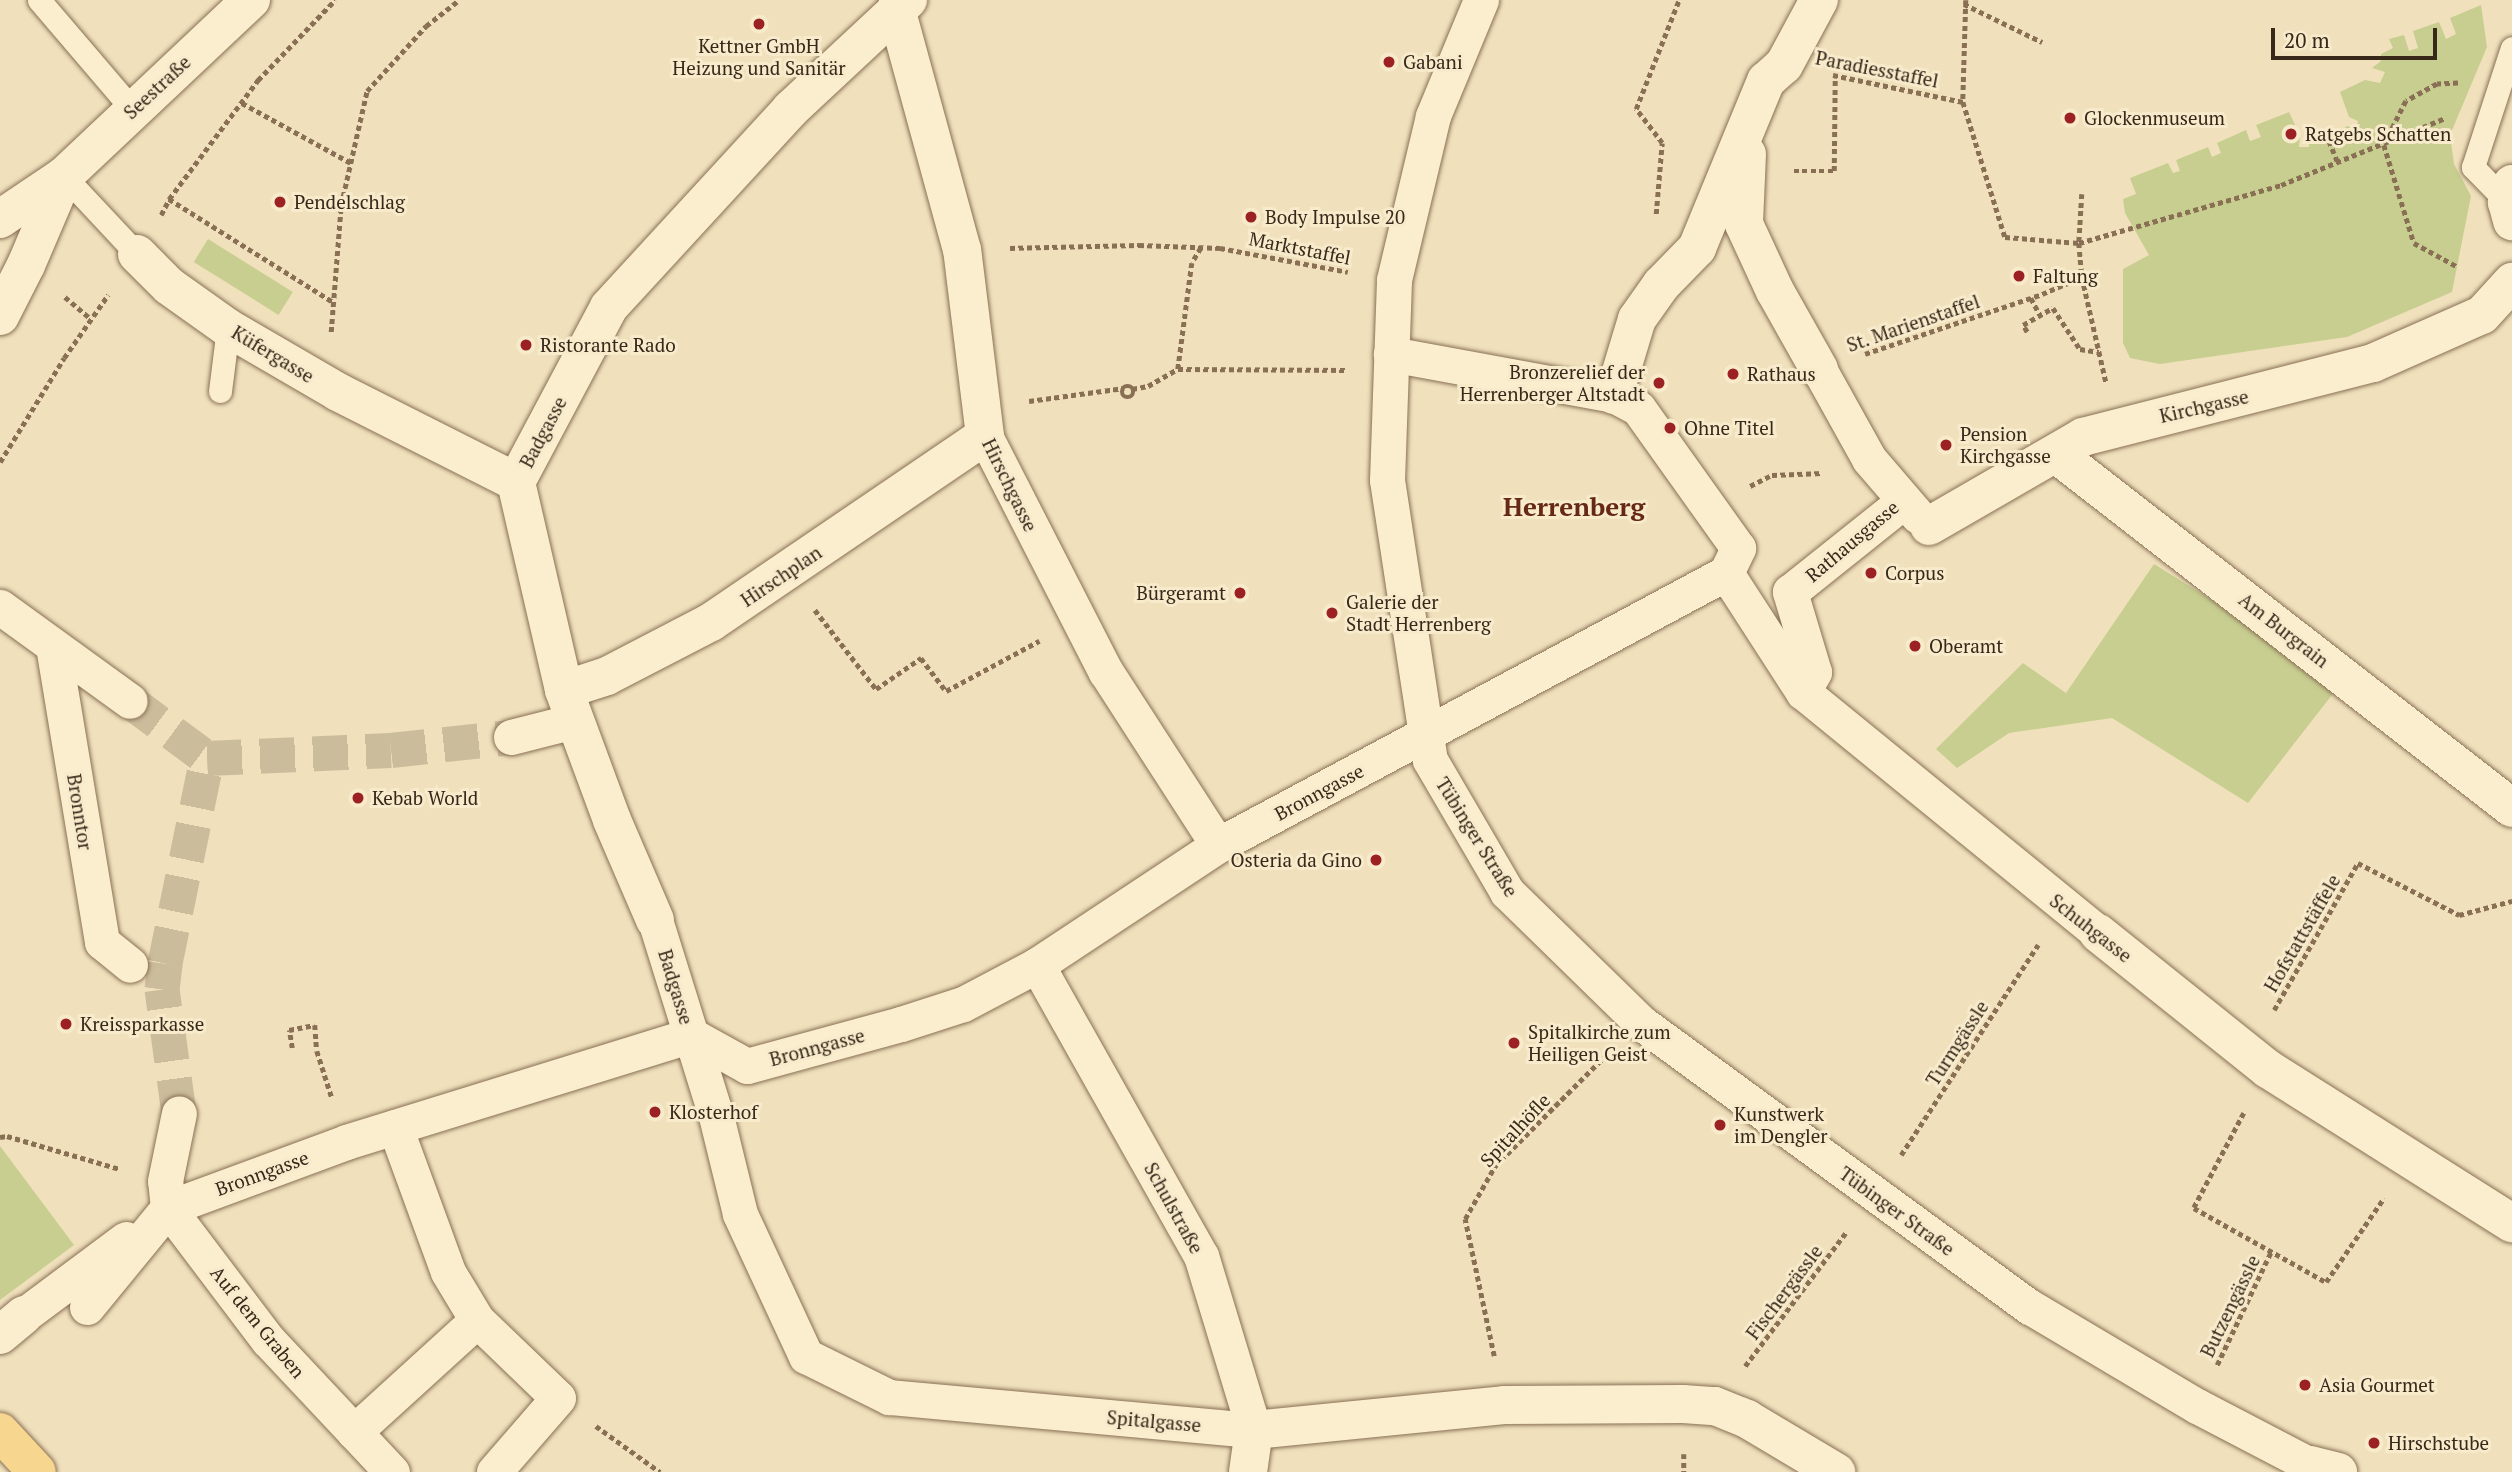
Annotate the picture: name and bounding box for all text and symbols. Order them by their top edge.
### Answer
scale bar [2274,14,2440,58]
marker: Kettner GmbH Heizung und Sanitär [751,16,767,32]
text: 20 m [2284,26,2330,54]
place label: Kettner GmbH Heizung und Sanitär [672,35,846,79]
street label: Paradiesstaffel [1814,46,1940,92]
street label: Seestraße [119,50,195,124]
place label: Gabani [1403,51,1463,73]
marker: Gabani [1381,54,1397,70]
place label: Glockenmuseum [2084,107,2225,129]
marker: Glockenmuseum [2062,110,2078,126]
place label: Ratgebs Schatten [2305,123,2451,145]
marker: Ratgebs Schatten [2283,126,2299,142]
place label: Pendelschlag [294,191,405,213]
marker: Pendelschlag [272,194,288,210]
place label: Body Impulse 20 [1265,206,1405,228]
marker: Body Impulse 20 [1243,209,1259,225]
street label: Marktstaffel [1247,227,1353,269]
place label: Faltung [2033,265,2098,287]
marker: Faltung [2011,268,2027,284]
street label: St. Marienstaffel [1843,289,1983,357]
street label: Küfergasse [228,321,318,387]
place label: Ristorante Rado [540,334,676,356]
marker: Ristorante Rado [518,337,534,353]
place label: Bronzerelief der Herrenberger Altstadt [1459,361,1645,405]
place label: Rathaus [1747,363,1816,385]
marker: Rathaus [1725,366,1741,382]
marker: Bronzerelief der Herrenberger Altstadt [1651,375,1667,391]
street label: Kirchgasse [2157,385,2251,427]
street label: Badgasse [515,392,571,472]
place label: Ohne Titel [1684,417,1774,439]
marker: Ohne Titel [1662,420,1678,436]
place label: Pension Kirchgasse [1960,423,2051,467]
street label: Hirschgasse [978,435,1042,535]
marker: Pension Kirchgasse [1938,437,1954,453]
district label: Herrenberg [1503,491,1645,523]
street label: Rathausgasse [1801,496,1903,586]
street label: Hirschplan [736,541,826,611]
place label: Corpus [1885,562,1944,584]
marker: Corpus [1863,565,1879,581]
place label: Bürgeramt [1136,582,1226,604]
marker: Bürgeramt [1232,585,1248,601]
street label: Am Burgrain [2235,588,2333,672]
place label: Galerie der Stadt Herrenberg [1346,591,1491,635]
marker: Galerie der Stadt Herrenberg [1324,605,1340,621]
place label: Oberamt [1929,635,2003,657]
marker: Oberamt [1907,638,1923,654]
street label: Bronngasse [1271,759,1367,825]
street label: Bronntor [63,772,97,852]
street label: Tübinger Straße [1431,773,1523,901]
place label: Kebab World [372,787,478,809]
marker: Kebab World [350,790,366,806]
place label: Osteria da Gino [1231,849,1362,871]
marker: Osteria da Gino [1368,852,1384,868]
street label: Hofstattstäffele [2259,870,2345,996]
street label: Schuhgasse [2045,889,2137,967]
street label: Badgasse [654,947,698,1027]
street label: Turmgässle [1921,996,1993,1090]
place label: Kreissparkasse [80,1013,204,1035]
marker: Kreissparkasse [58,1016,74,1032]
place label: Spitalkirche zum Heiligen Geist [1528,1021,1671,1065]
street label: Bronngasse [767,1023,867,1071]
marker: Spitalkirche zum Heiligen Geist [1506,1035,1522,1051]
street label: Spitalhöfle [1475,1089,1555,1171]
place label: Klosterhof [669,1101,758,1123]
place label: Kunstwerk im Dengler [1734,1103,1828,1147]
marker: Klosterhof [647,1104,663,1120]
marker: Kunstwerk im Dengler [1712,1117,1728,1133]
street label: Bronngasse [212,1146,312,1200]
street label: Schulstraße [1140,1158,1208,1258]
street label: Tübinger Straße [1835,1162,1959,1260]
street label: Fischergässle [1741,1240,1827,1344]
street label: Butzengässle [2195,1251,2265,1361]
street label: Auf dem Graben [206,1261,310,1383]
place label: Asia Gourmet [2319,1374,2435,1396]
marker: Asia Gourmet [2297,1377,2313,1393]
street label: Spitalgasse [1106,1406,1202,1436]
place label: Hirschstube [2388,1432,2489,1454]
marker: Hirschstube [2366,1435,2382,1451]

